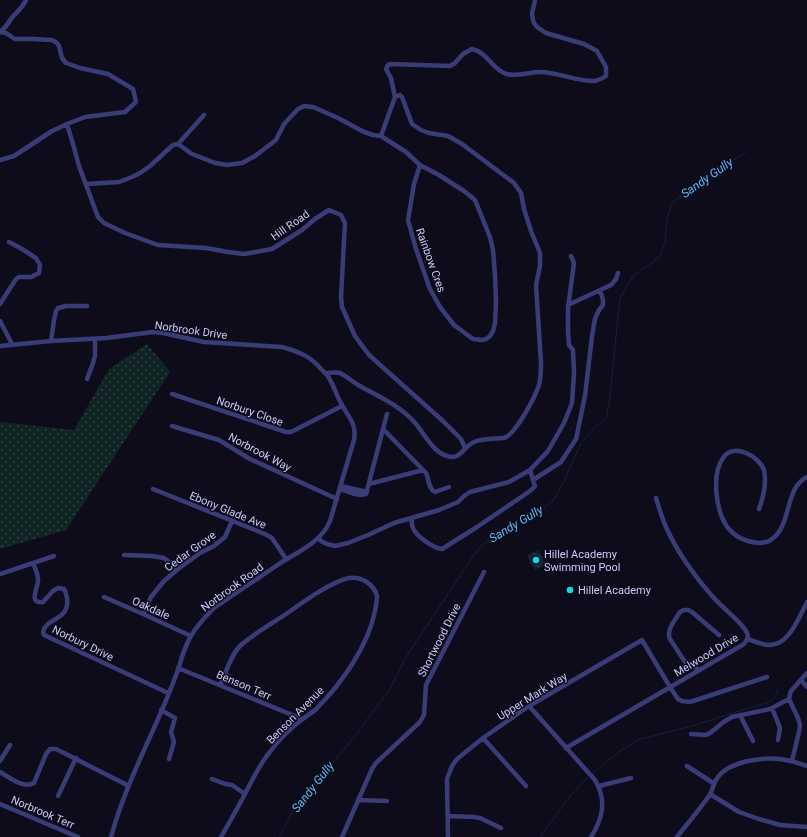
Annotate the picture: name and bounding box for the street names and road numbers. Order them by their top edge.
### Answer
street label: Hill Road [269,208,312,243]
street label: Rainbow Cres [413,226,448,294]
street label: Norbrook Drive [154,319,228,342]
street label: Norbury Close [215,394,285,429]
street label: Norbrook Way [226,430,294,475]
street label: Ebony Glade Ave [188,489,268,532]
street label: Cedar Grove [162,528,219,574]
street label: Norbrook Road [199,560,266,614]
street label: Oakdale [130,594,172,623]
street label: Shortwood Drive [415,601,464,679]
street label: Norbury Drive [50,623,116,664]
street label: Melwood Drive [672,631,741,680]
street label: Benson Terr [214,668,274,703]
street label: Upper Mark Way [495,669,570,723]
street label: Benson Avenue [264,684,327,747]
street label: Norbrook Terr [9,793,77,832]

